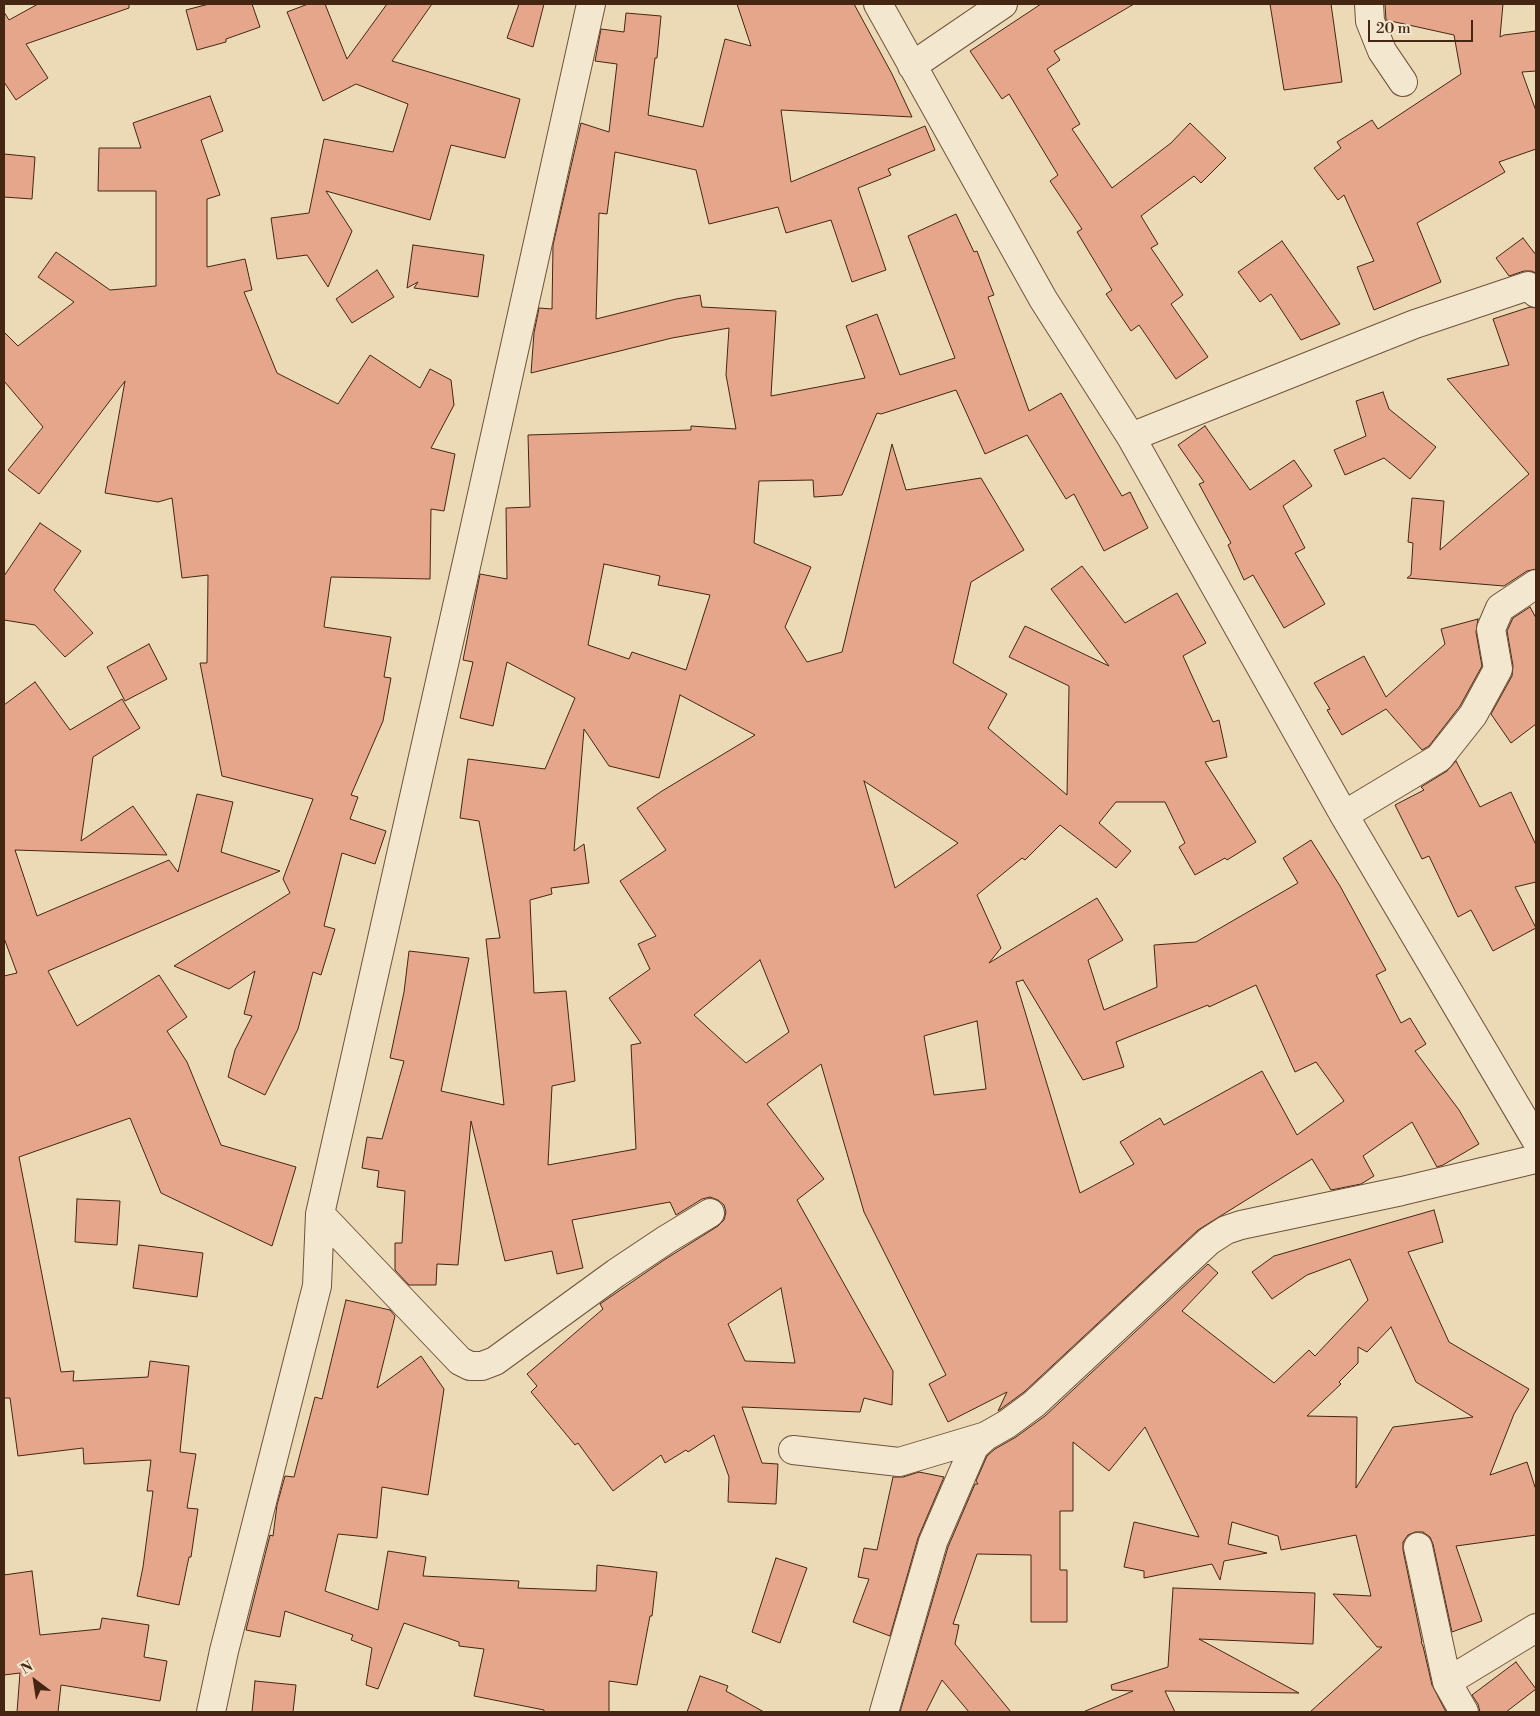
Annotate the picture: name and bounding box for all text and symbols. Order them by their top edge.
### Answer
scale bar [1370,10,1475,42]
text: 20 m [1376,19,1411,38]
north arrow [10,1656,60,1706]
text: N [18,1658,37,1679]

